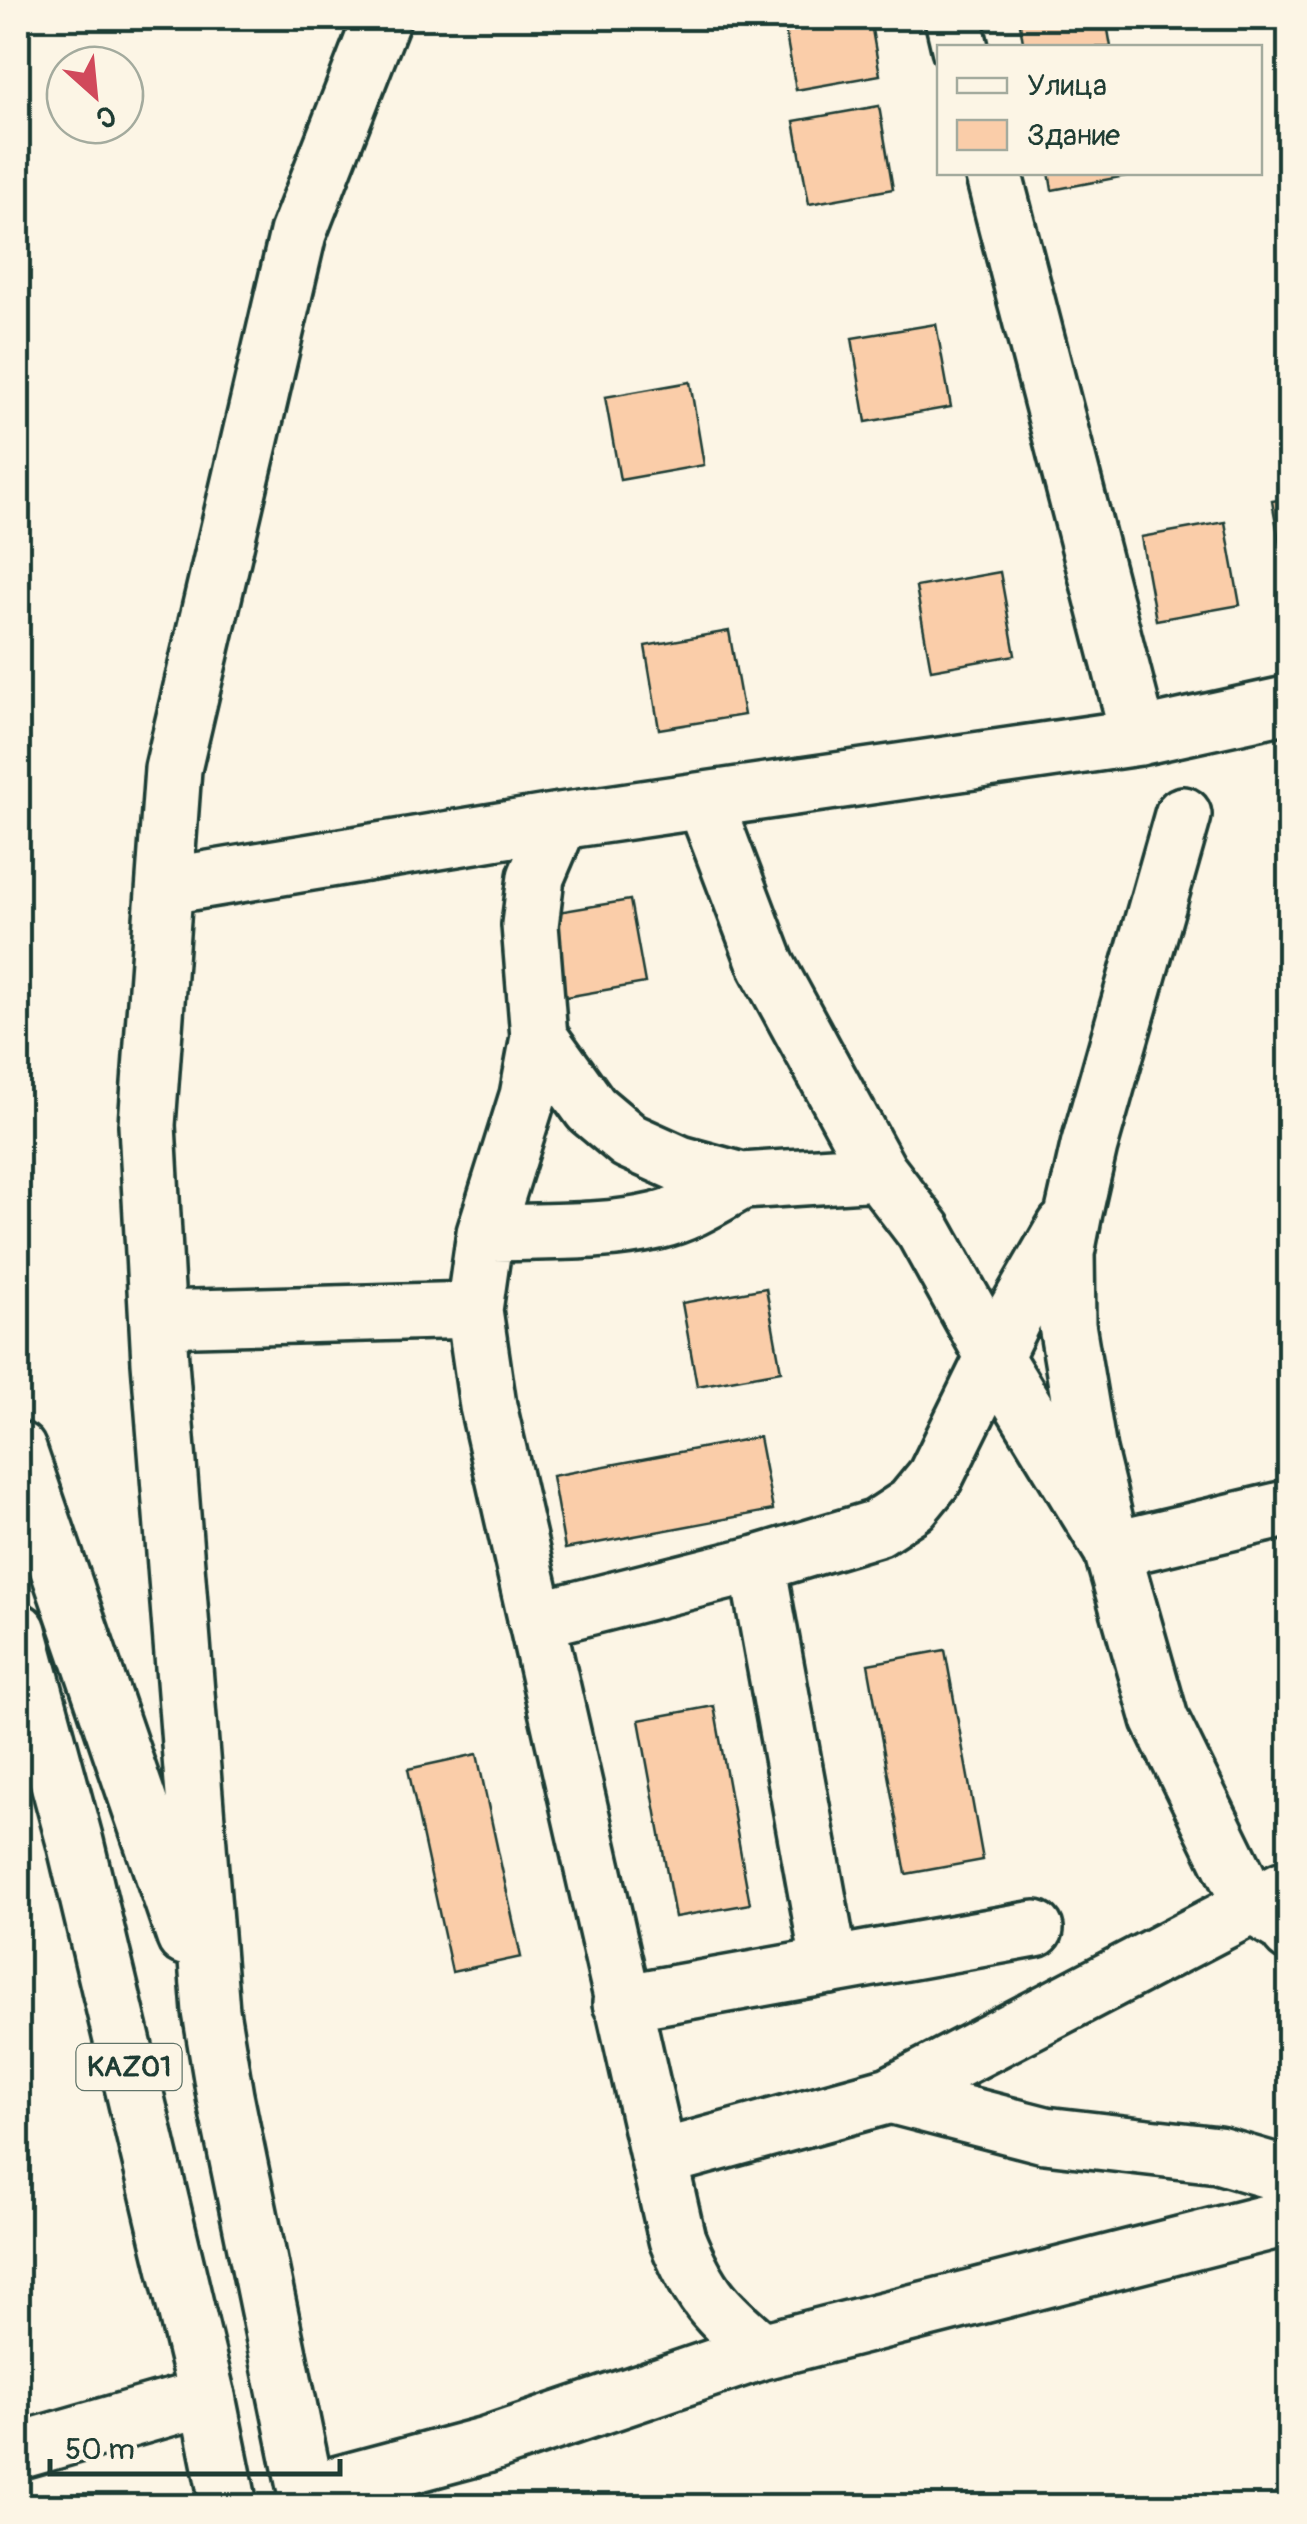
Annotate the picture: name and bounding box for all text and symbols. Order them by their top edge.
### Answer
north arrow [45,45,145,145]
legend [937,45,1262,175]
text: Улица [1027,67,1107,104]
text: С [90,96,121,135]
text: Здание [1027,117,1120,154]
road number: KАZ01 [76,2044,182,2090]
scale bar [50,2414,340,2476]
text: 50 m [65,2431,135,2468]

